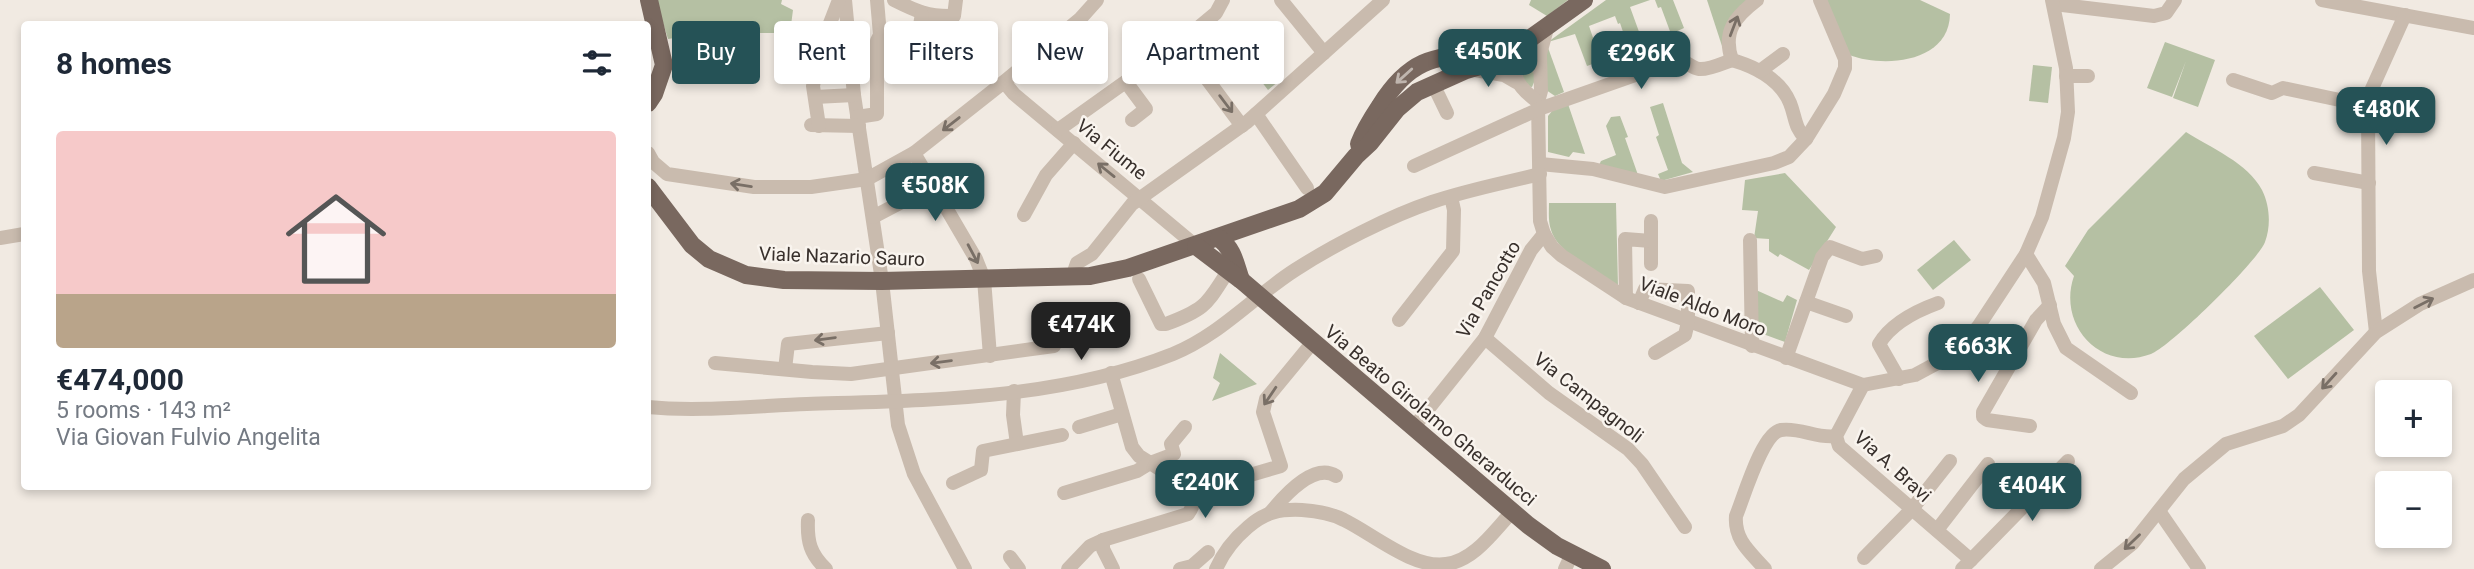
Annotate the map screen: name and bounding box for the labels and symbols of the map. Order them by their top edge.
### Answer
one-way arrow [1729,15,1742,37]
pin: €450K [1439,29,1537,89]
pin: €296K [1592,32,1690,91]
one-way arrow [1395,68,1413,84]
pin: €480K [2337,88,2435,147]
one-way arrow [1219,94,1233,113]
street label: Via Fiume [1072,114,1152,185]
one-way arrow [942,116,960,132]
one-way arrow [1098,162,1116,178]
pin: €508K [886,164,984,223]
one-way arrow [730,179,753,192]
street label: Via Pancotto [1451,237,1525,342]
street label: Viale Nazario Sauro [759,242,925,271]
one-way arrow [967,243,980,264]
street label: Viale Aldo Moro [1636,272,1770,341]
one-way arrow [2413,295,2433,309]
pin: €474K [1032,302,1130,362]
street label: Via Beato Girolamo Gherarducci [1320,320,1541,511]
pin: €663K [1929,324,2027,384]
one-way arrow [814,332,837,345]
street label: Via Campagnoli [1529,347,1648,448]
one-way arrow [930,355,953,368]
one-way arrow [2321,372,2337,390]
one-way arrow [1263,386,1277,405]
street label: Via A. Bravi [1849,426,1936,507]
pin: €240K [1156,461,1254,520]
pin: €404K [1983,463,2081,523]
one-way arrow [2124,534,2141,551]

